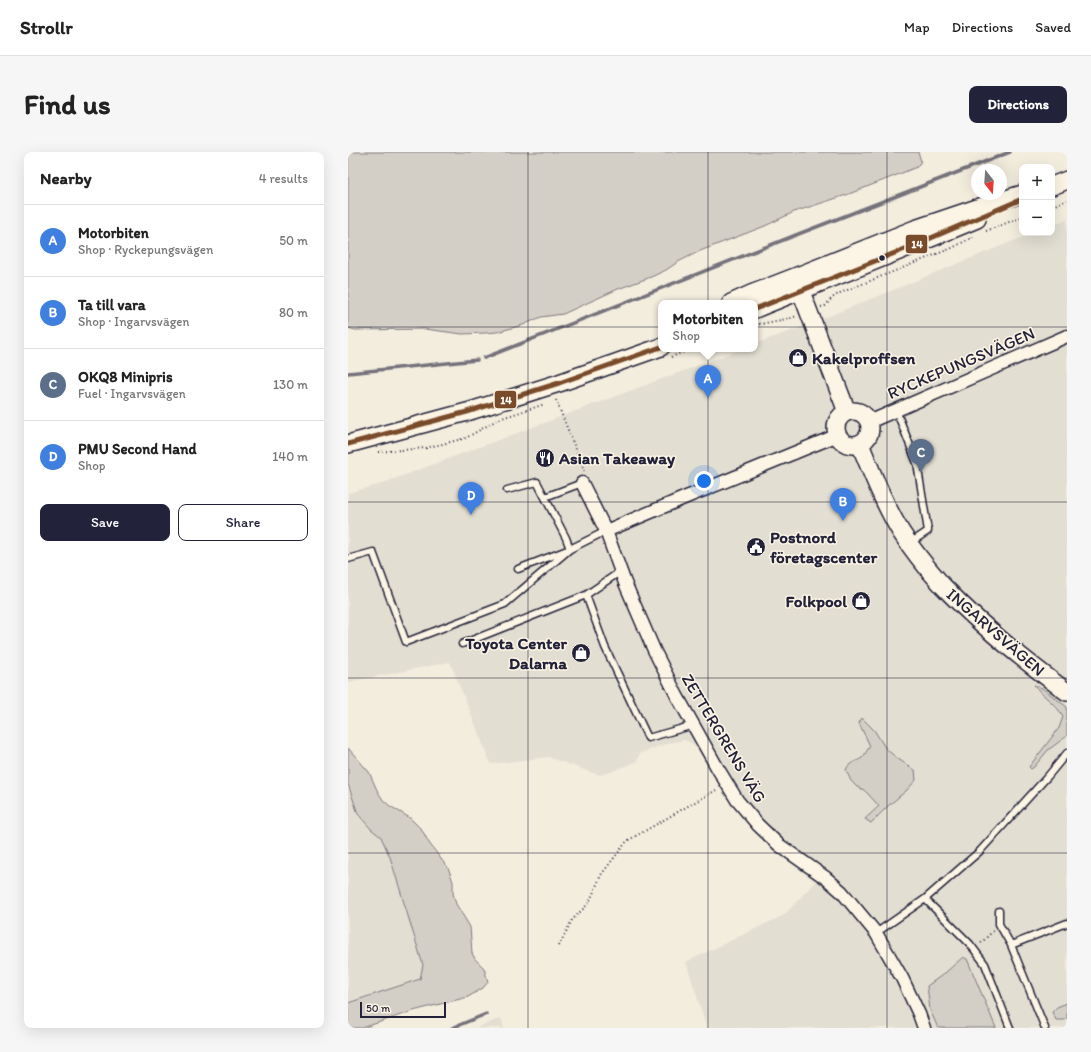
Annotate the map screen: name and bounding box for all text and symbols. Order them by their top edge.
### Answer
text: Strollr [20,16,73,39]
text: Map [904,19,930,36]
text: Directions [952,19,1013,36]
text: Saved [1035,19,1071,36]
button: Directions [969,86,1067,123]
text: Find us [24,87,111,121]
north arrow [971,164,1007,200]
map controls [1019,164,1055,236]
button: + [1019,164,1055,200]
text: Nearby [40,168,92,188]
text: 4 results [259,171,308,186]
button: − [1019,200,1055,236]
text: Motorbiten [78,224,149,242]
text: A [49,233,57,248]
text: 50 m [279,233,308,248]
line badge: 14 [905,234,928,254]
text: 14 [911,238,923,251]
text: Shop · Ryckepungsvägen [78,242,213,257]
unlabelled marker [877,253,887,263]
text: Ta till vara [78,296,146,314]
popup [658,300,758,352]
text: B [49,305,57,320]
text: 80 m [279,305,308,320]
text: Motorbiten [673,310,743,328]
text: Shop · Ingarvsvägen [78,314,189,329]
street label: RYCKEPUNGSVÄGEN [884,323,1038,403]
text: Shop [673,328,700,343]
shop icon: Kakelproffsen [787,347,809,369]
place label: Kakelproffsen [812,348,916,369]
pin: A [695,365,721,398]
text: OKQ8 Minipris [78,368,173,386]
text: C [49,377,57,392]
text: 130 m [273,377,308,392]
text: Fuel · Ingarvsvägen [78,386,186,401]
line badge: 14 [494,390,517,409]
text: 14 [500,394,512,407]
pin: C [908,439,934,472]
text: PMU Second Hand [78,440,196,458]
restaurant icon: Asian Takeaway [534,447,556,469]
place label: Asian Takeaway [558,448,676,469]
text: D [49,449,57,464]
text: 140 m [272,449,308,464]
text: Shop [78,458,105,473]
your location [694,471,714,491]
pin: D [458,482,484,515]
pin: B [830,488,856,521]
button: Save [40,504,170,541]
button: Share [178,504,308,541]
place label: Postnord företagscenter [770,527,878,568]
public building icon: Postnord företagscenter [745,536,767,558]
street label: INGARVSVÄGEN [943,584,1049,680]
shop icon: Folkpool [850,590,872,612]
place label: Folkpool [786,591,847,612]
place label: Toyota Center Dalarna [464,633,568,673]
shop icon: Toyota Center Dalarna [570,642,592,664]
street label: ZETTERGRENS VÄG [678,670,770,806]
scale bar [360,1000,446,1019]
text: 50 m [366,1002,390,1015]

